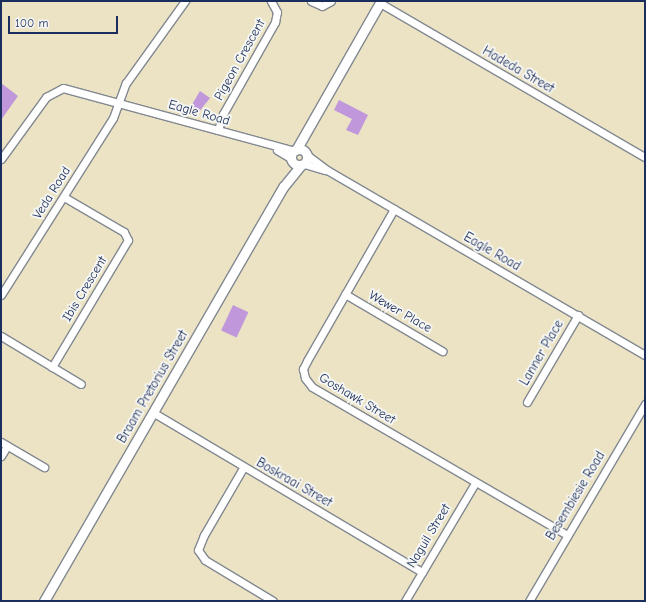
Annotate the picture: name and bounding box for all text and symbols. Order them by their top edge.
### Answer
scale bar [10,8,120,34]
text: 100 m [15,16,48,30]
street label: Pigeon Crescent [211,17,269,103]
street label: Hadeda Street [479,43,557,97]
street label: Eagle Road [166,97,232,129]
street label: Veda Road [30,164,74,222]
street label: Eagle Road [461,229,523,275]
street label: Ibis Crescent [59,254,111,324]
street label: Wewer Place [366,288,434,336]
street label: Lanner Place [517,317,567,389]
street label: Braam Pretorius Street [114,328,192,446]
street label: Goshawk Street [316,370,398,428]
street label: Besembiesie Road [543,449,609,543]
street label: Boskraai Street [253,455,335,511]
street label: Naguil Street [404,501,454,571]

